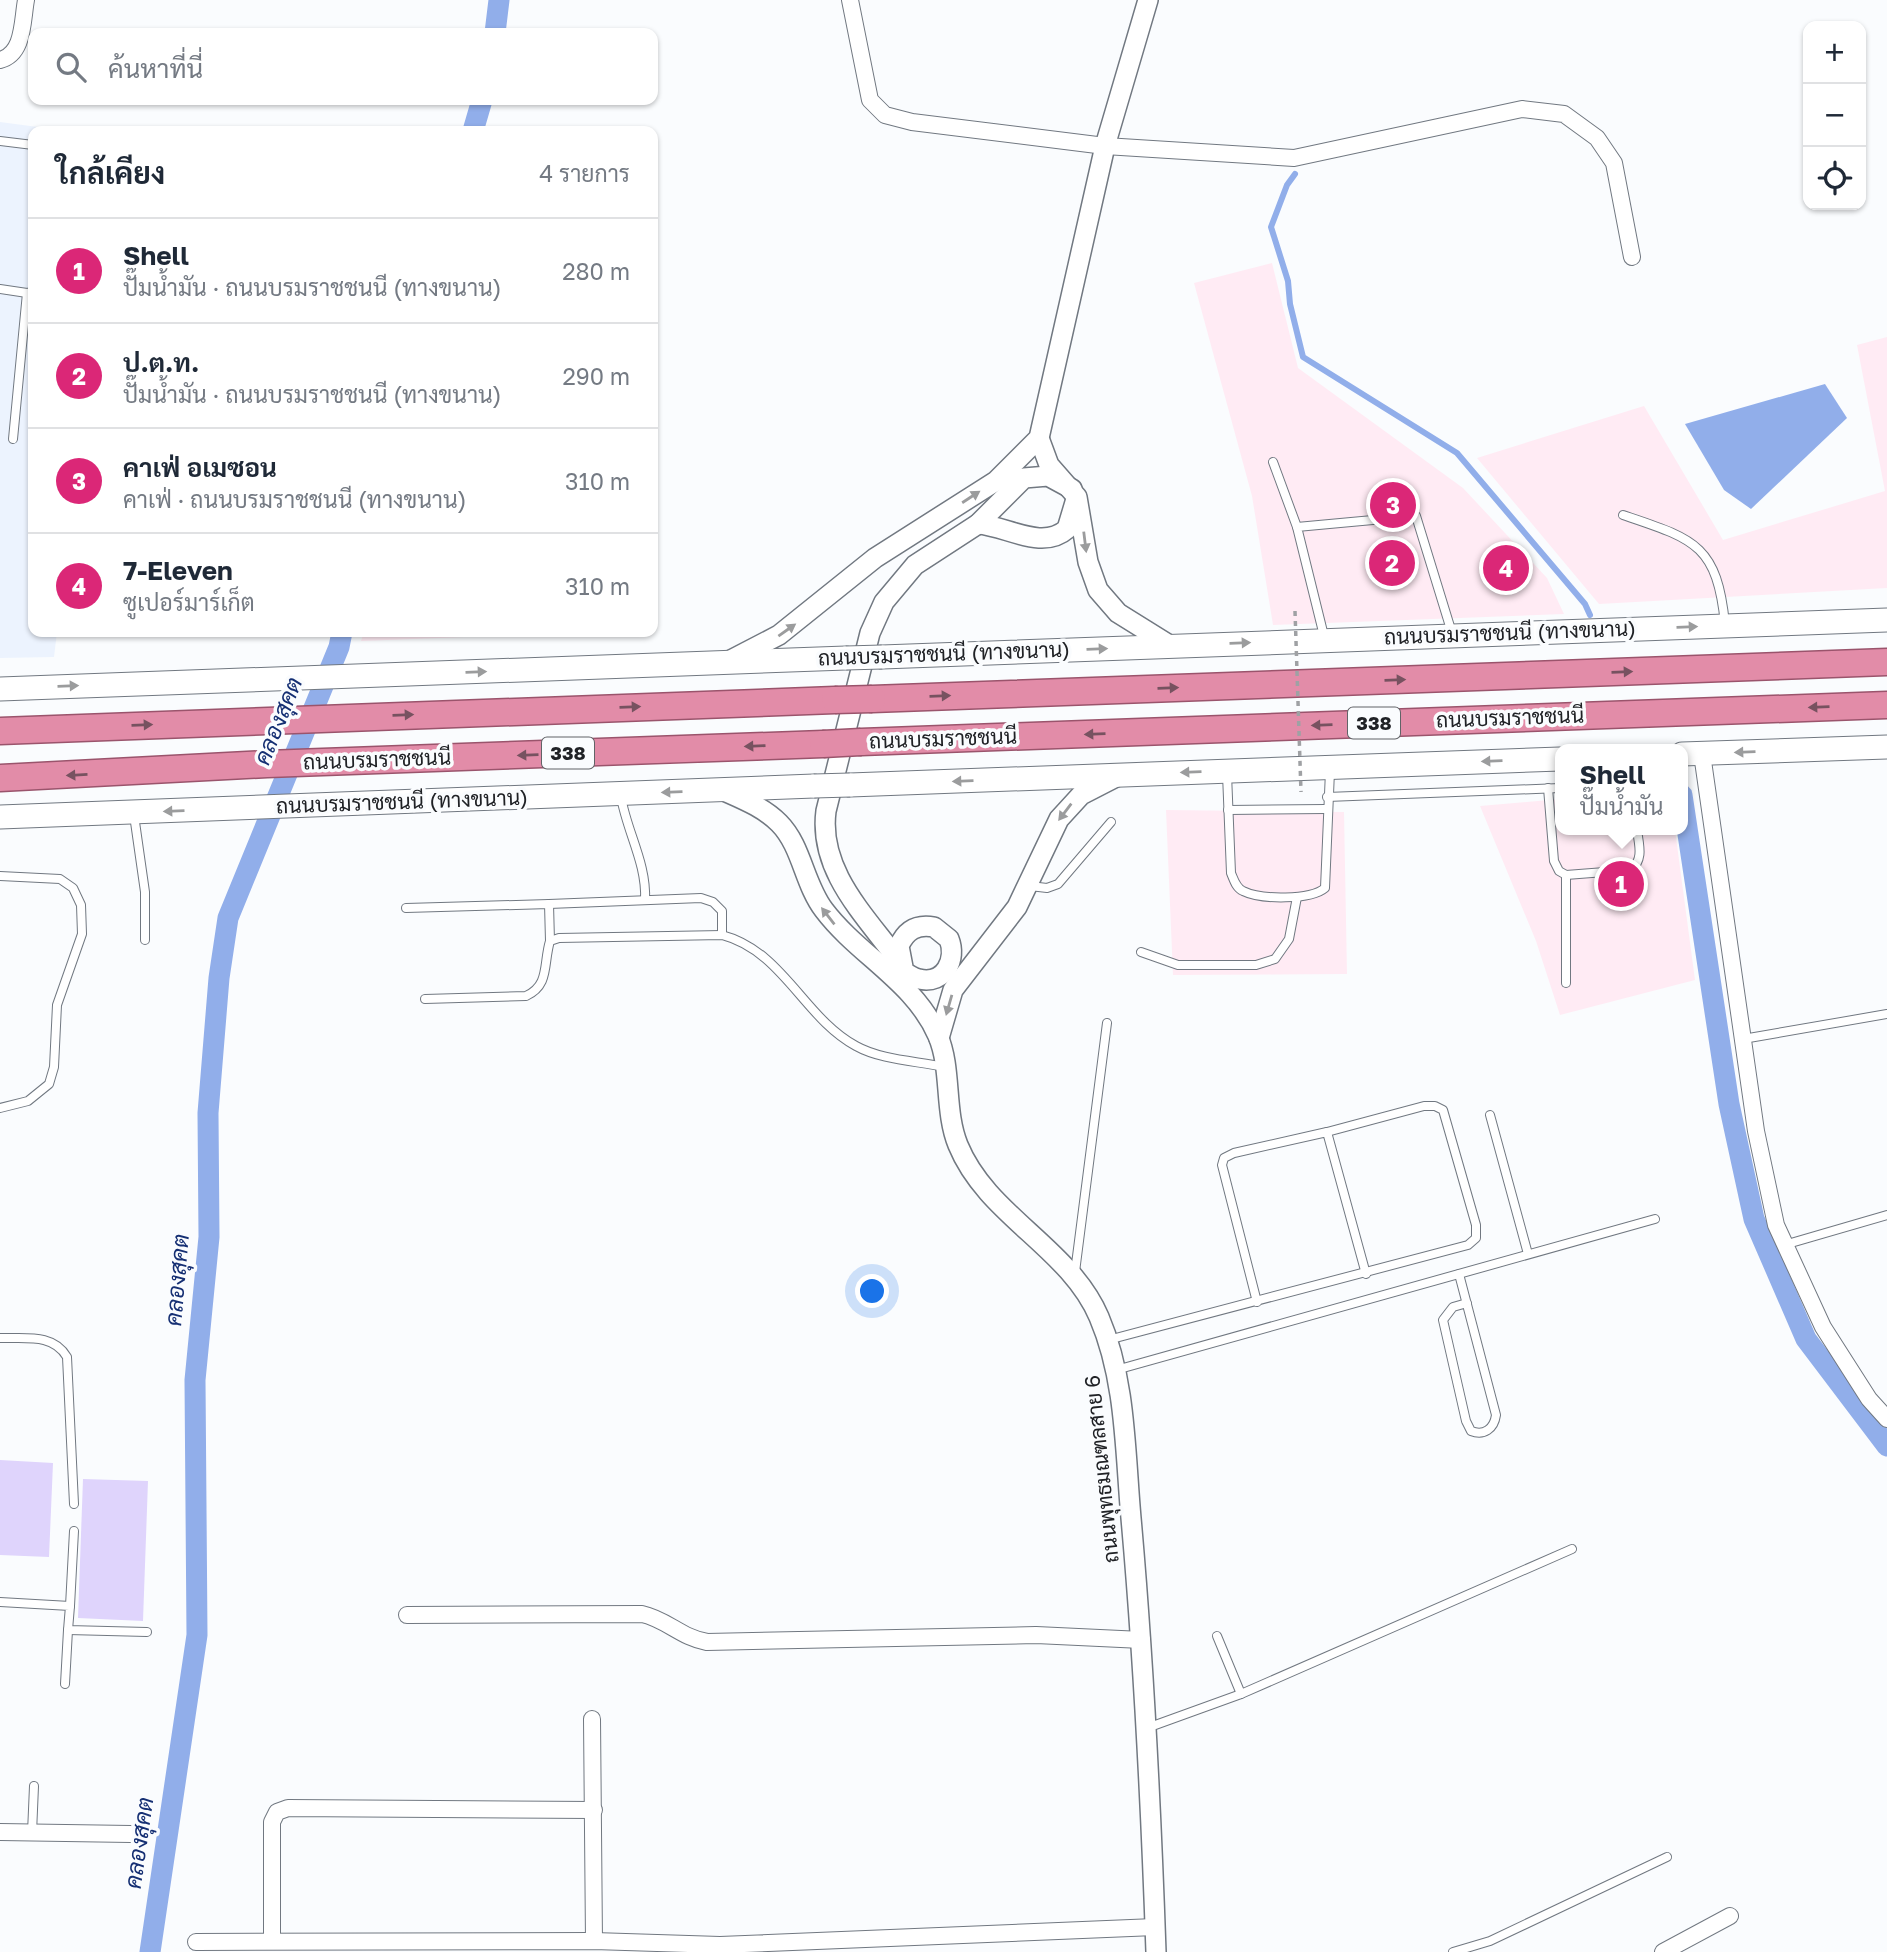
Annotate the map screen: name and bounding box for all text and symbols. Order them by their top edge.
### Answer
map controls [1803,21,1866,210]
button: + [1803,21,1866,84]
search box [28,28,658,105]
icon: search [52,48,90,86]
text: ค้นหาที่นี่ [108,53,203,84]
button: − [1803,84,1866,147]
button: locate [1803,147,1866,210]
text: ใกล้เคียง [56,155,165,191]
text: 4 รายการ [539,159,630,187]
text: Shell [123,240,189,271]
text: 1 [73,257,85,285]
text: 280 m [562,257,630,285]
text: ปั๊มน้ำมัน · ถนนบรมราชชนนี (ทางขนาน) [123,273,501,301]
text: ป.ต.ท. [123,347,199,378]
text: 2 [72,362,86,390]
text: 290 m [562,362,630,390]
text: ปั๊มน้ำมัน · ถนนบรมราชชนนี (ทางขนาน) [123,380,501,408]
text: คาเฟ่ อเมซอน [123,452,277,483]
text: 3 [72,467,86,495]
text: 310 m [565,467,630,495]
pin: 3 [1370,479,1416,531]
text: คาเฟ่ · ถนนบรมราชชนนี (ทางขนาน) [123,485,466,513]
one-way arrow [961,491,981,504]
one-way arrow [1080,531,1091,553]
pin: 2 [1369,537,1415,589]
pin: 4 [1483,542,1529,594]
text: 7-Eleven [123,555,233,586]
text: 4 [72,572,86,600]
text: 310 m [565,572,630,600]
text: ซูเปอร์มาร์เก็ต [123,588,255,616]
street label: ถนนบรมราชชนนี (ทางขนาน) [1383,615,1636,649]
one-way arrow [1677,621,1699,632]
one-way arrow [778,623,796,637]
street label: ถนนบรมราชชนนี (ทางขนาน) [817,636,1070,670]
one-way arrow [1229,638,1251,649]
one-way arrow [1087,643,1109,654]
one-way arrow [465,666,487,677]
one-way arrow [1612,666,1634,678]
water label: คลองสุคต [247,673,310,770]
one-way arrow [1384,674,1406,686]
one-way arrow [57,680,79,692]
one-way arrow [1157,683,1179,694]
one-way arrow [929,691,951,702]
street label: ถนนบรมราชชนนี [1435,701,1584,733]
one-way arrow [1808,701,1830,713]
one-way arrow [619,702,641,713]
road number: 338 [1348,708,1400,738]
one-way arrow [392,710,414,721]
one-way arrow [131,720,153,731]
one-way arrow [1311,720,1333,731]
street label: ถนนบรมราชชนนี [868,722,1017,754]
one-way arrow [1084,728,1106,739]
road number: 338 [542,738,594,768]
one-way arrow [744,741,766,752]
street label: ถนนบรมราชชนนี [302,743,451,775]
popup [1555,744,1688,835]
one-way arrow [1734,746,1756,758]
one-way arrow [516,749,538,760]
one-way arrow [1480,756,1502,767]
text: Shell [1580,759,1646,790]
one-way arrow [1180,767,1202,778]
one-way arrow [66,769,88,780]
one-way arrow [952,775,974,786]
street label: ถนนบรมราชชนนี (ทางขนาน) [275,784,528,818]
one-way arrow [661,786,683,797]
text: ปั๊มน้ำมัน [1580,792,1663,820]
one-way arrow [1058,803,1073,821]
one-way arrow [163,805,185,816]
pin: 1 [1598,858,1644,910]
one-way arrow [821,907,836,925]
one-way arrow [943,995,953,1016]
water label: คลองสุคต [158,1233,197,1327]
your location [855,1274,889,1308]
street label: ถนนพุทธมณฑลสาย 6 [1078,1374,1126,1564]
water label: คลองสุคต [118,1795,161,1891]

